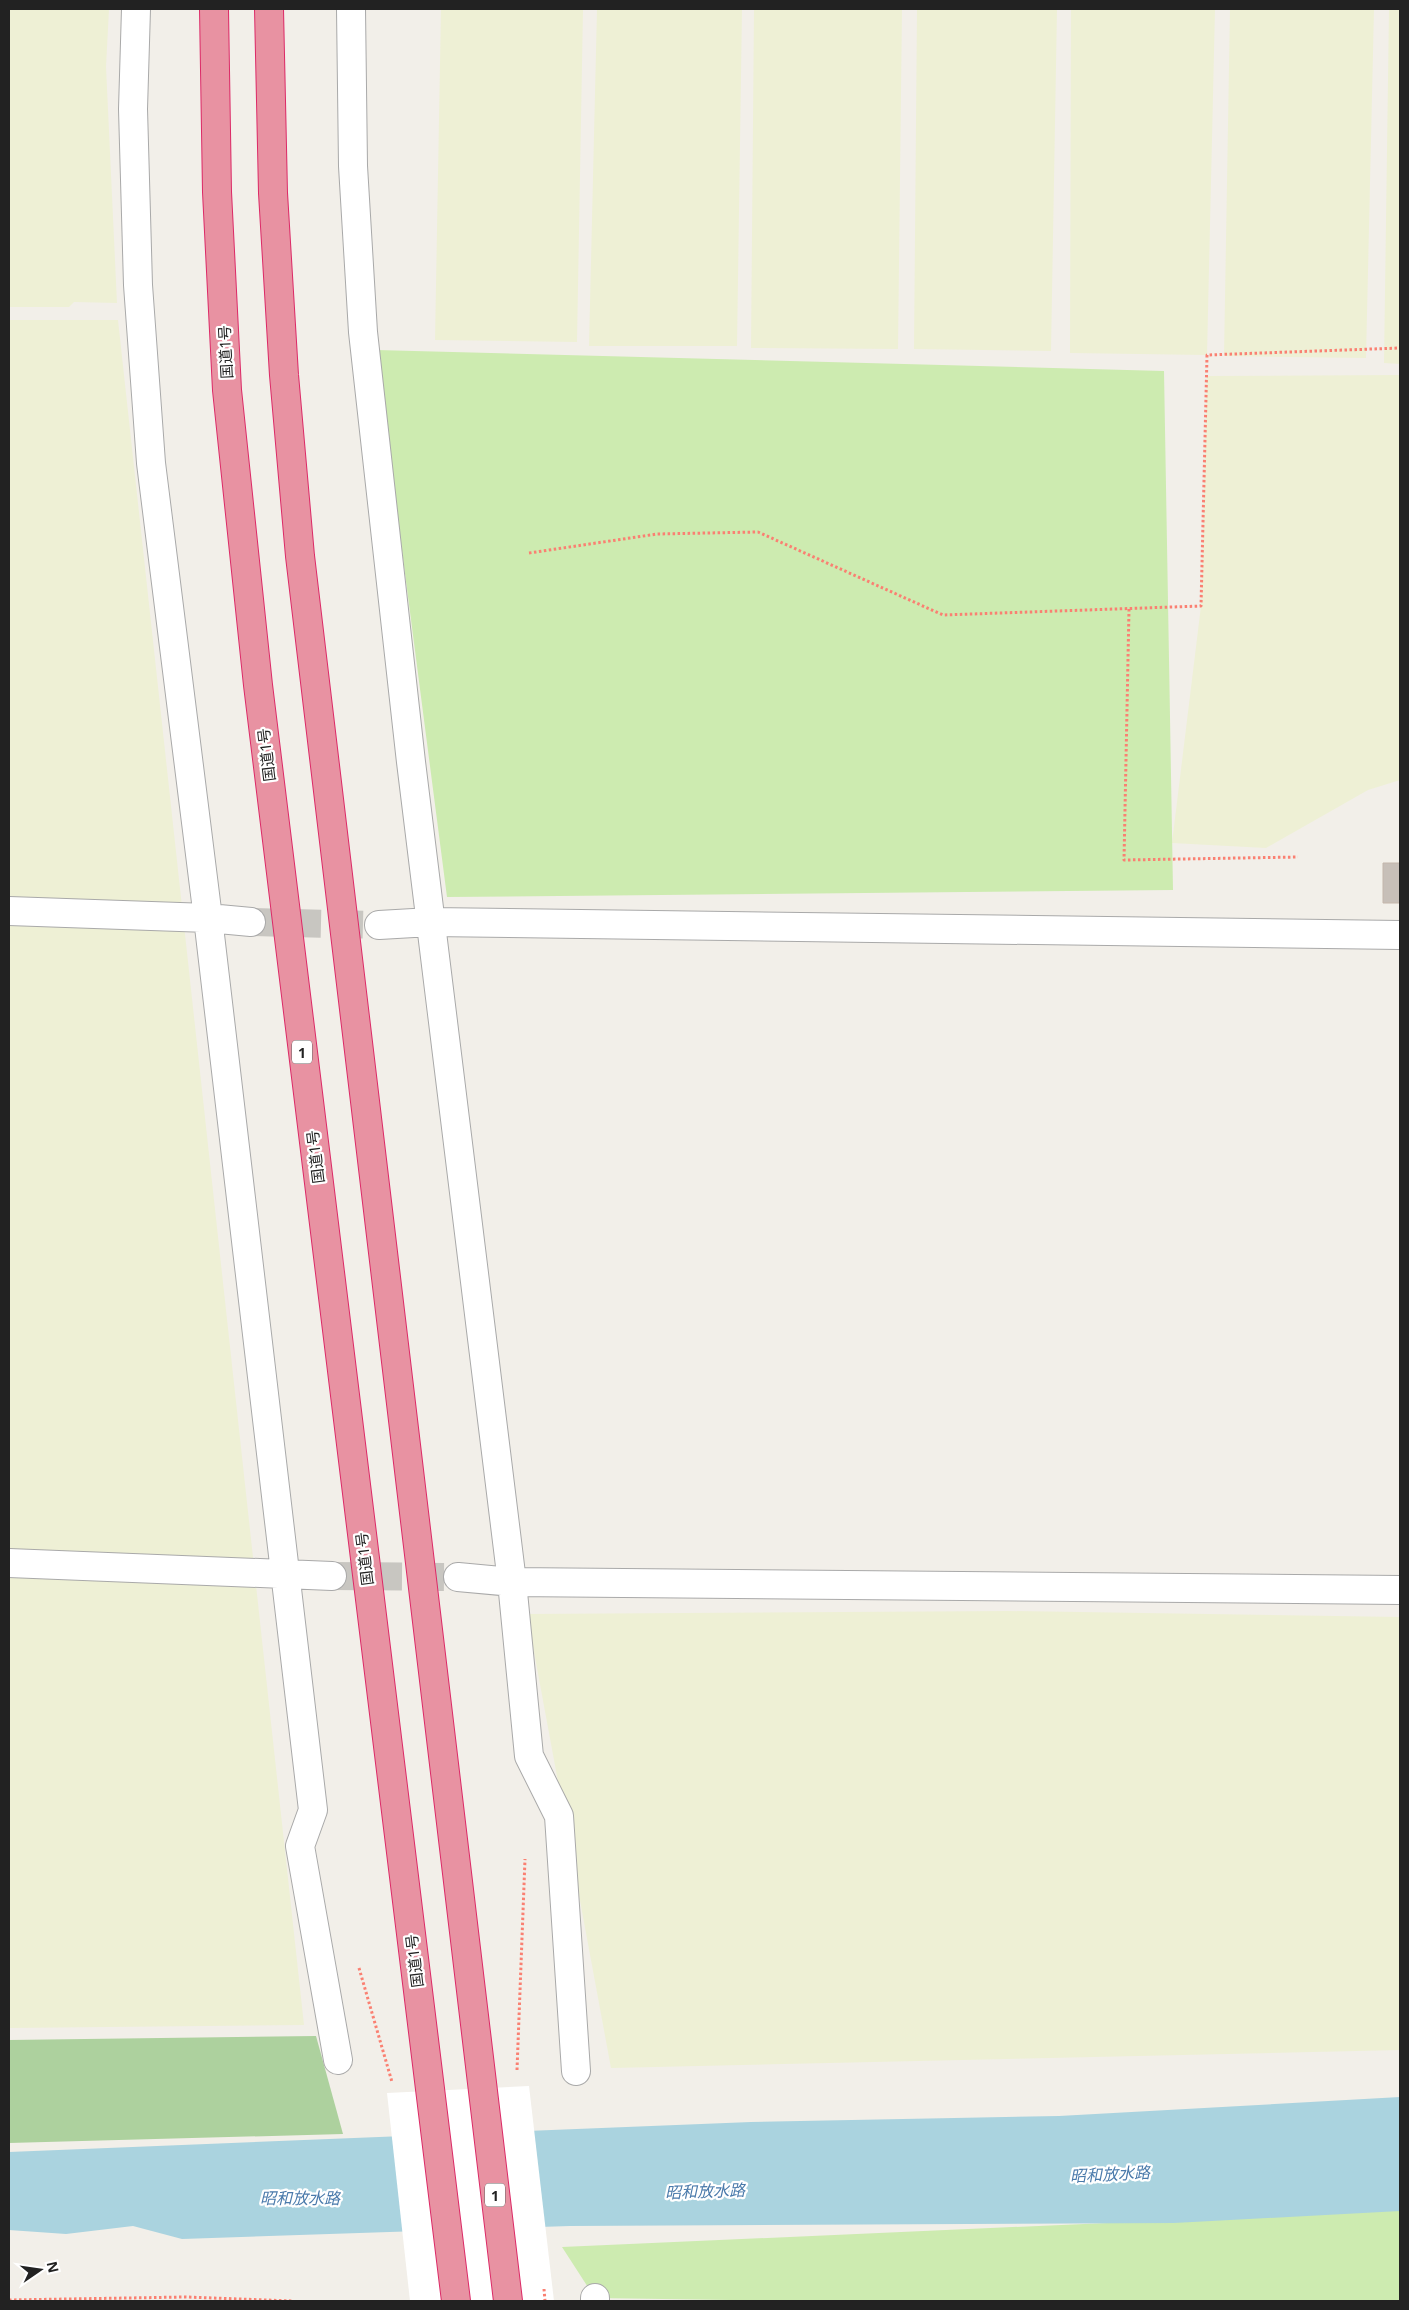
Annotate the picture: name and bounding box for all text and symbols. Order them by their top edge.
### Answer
street label: 国道1号 [214,325,236,379]
street label: 国道1号 [253,727,279,783]
road number: 1 [292,1040,312,1064]
street label: 国道1号 [302,1129,328,1185]
street label: 国道1号 [351,1531,377,1587]
street label: 国道1号 [401,1933,427,1989]
water label: 昭和放水路 [1069,2161,1153,2187]
water label: 昭和放水路 [665,2179,747,2203]
road number: 1 [485,2184,505,2206]
water label: 昭和放水路 [260,2187,342,2209]
north arrow [15,2245,65,2295]
text: N [43,2259,64,2275]

